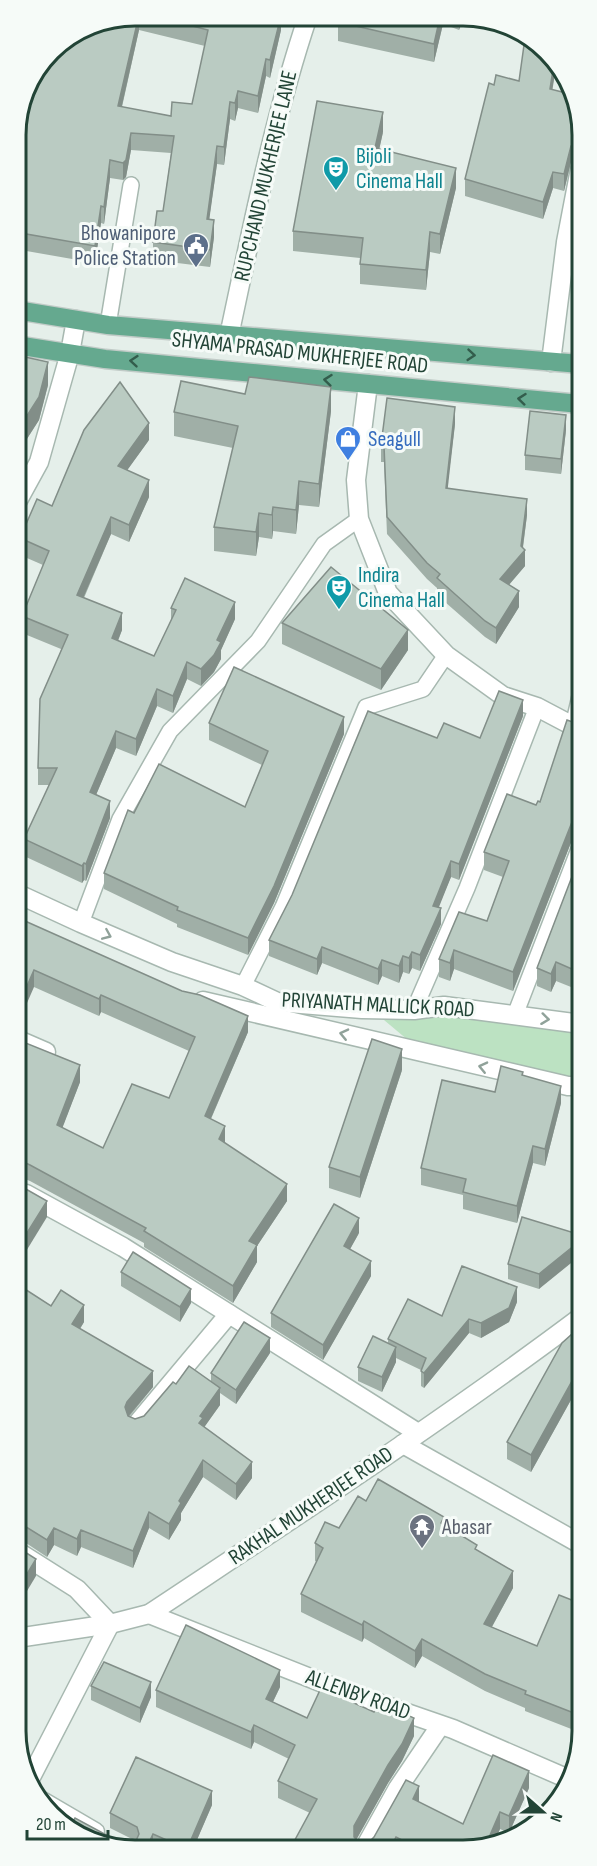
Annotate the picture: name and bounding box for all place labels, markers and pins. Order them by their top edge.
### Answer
place label: Bijoli Cinema Hall [356,143,443,195]
theatre icon: Bijoli Cinema Hall [321,154,351,192]
place label: Bhowanipore Police Station [74,220,176,272]
public building icon: Bhowanipore Police Station [181,231,211,269]
shop icon: Seagull [333,424,363,462]
place label: Seagull [368,426,421,453]
place label: Indira Cinema Hall [358,562,445,614]
theatre icon: Indira Cinema Hall [324,573,354,611]
temple icon: Abasar [407,1512,437,1550]
place label: Abasar [441,1514,492,1541]

